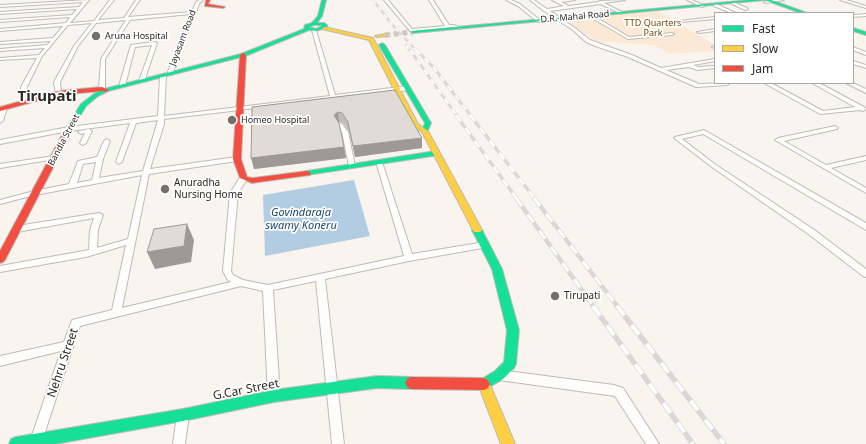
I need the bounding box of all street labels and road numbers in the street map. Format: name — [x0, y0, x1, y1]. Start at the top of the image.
street label: Jayasam Road — [167, 9, 199, 67]
street label: D.R. Mahal Road — [540, 9, 610, 25]
street label: Bandla Street — [46, 112, 82, 168]
street label: Nehru Street — [44, 326, 82, 400]
street label: G.Car Street — [212, 377, 280, 403]

